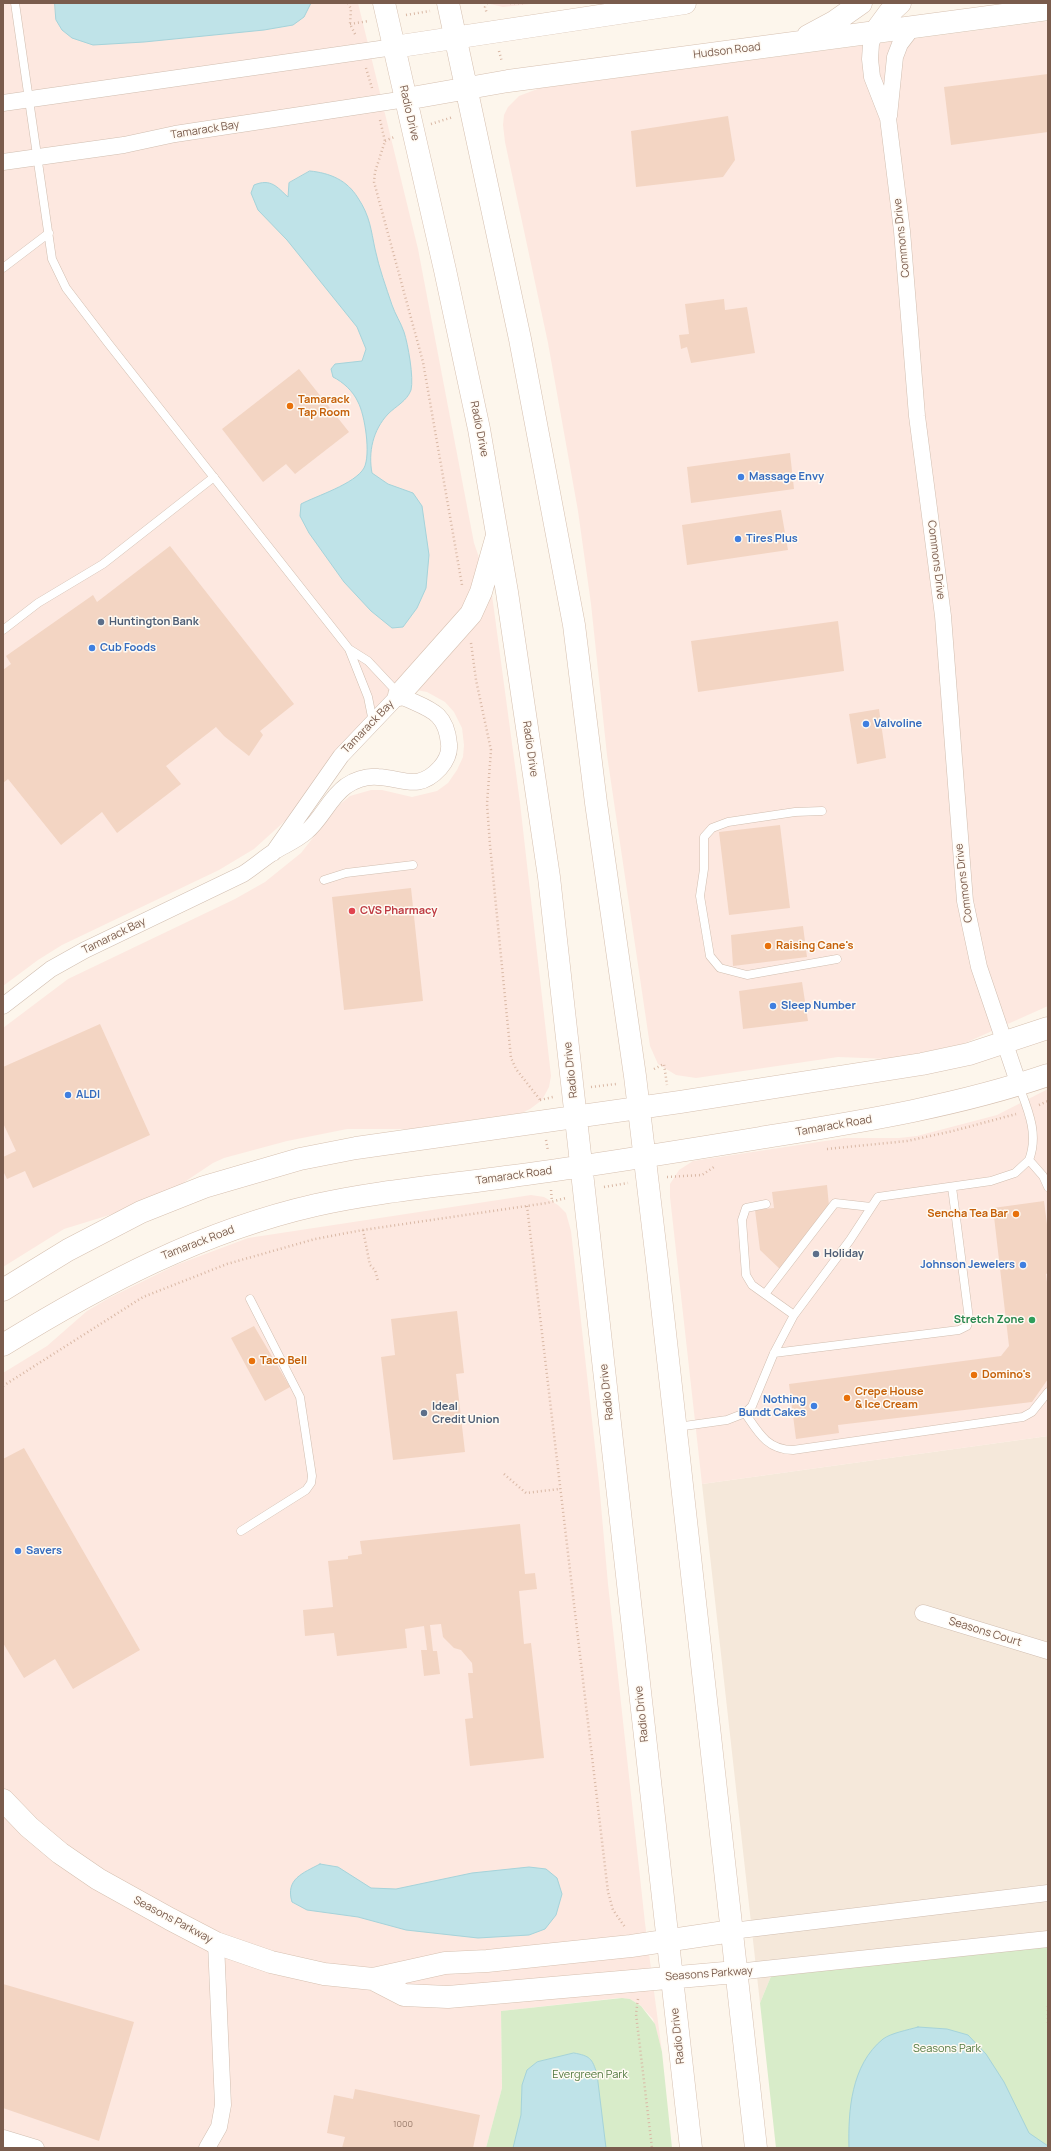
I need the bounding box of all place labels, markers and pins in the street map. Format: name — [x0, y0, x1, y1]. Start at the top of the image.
place label: Tamarack Tap Room — [298, 393, 350, 419]
marker: Tamarack Tap Room — [285, 401, 295, 411]
place label: Massage Envy — [749, 470, 824, 484]
marker: Massage Envy — [736, 472, 746, 482]
place label: Tires Plus — [746, 532, 798, 546]
marker: Tires Plus — [733, 534, 743, 544]
place label: Huntington Bank — [109, 615, 199, 629]
marker: Huntington Bank — [96, 617, 106, 627]
place label: Cub Foods — [100, 641, 156, 655]
marker: Cub Foods — [87, 643, 97, 653]
place label: Valvoline — [874, 717, 922, 731]
marker: Valvoline — [861, 719, 871, 729]
place label: CVS Pharmacy — [360, 904, 437, 918]
marker: CVS Pharmacy — [347, 906, 357, 916]
place label: Raising Cane's — [776, 939, 853, 953]
marker: Raising Cane's — [763, 941, 773, 951]
place label: Sleep Number — [781, 999, 856, 1013]
marker: Sleep Number — [768, 1001, 778, 1011]
place label: ALDI — [76, 1088, 100, 1102]
marker: ALDI — [63, 1090, 73, 1100]
place label: Sencha Tea Bar — [927, 1207, 1008, 1221]
marker: Sencha Tea Bar — [1011, 1209, 1021, 1219]
place label: Holiday — [824, 1247, 864, 1261]
marker: Holiday — [811, 1249, 821, 1259]
place label: Johnson Jewelers — [920, 1258, 1015, 1272]
marker: Johnson Jewelers — [1018, 1260, 1028, 1270]
place label: Stretch Zone — [954, 1313, 1024, 1327]
marker: Stretch Zone — [1027, 1315, 1037, 1325]
place label: Taco Bell — [260, 1354, 307, 1368]
marker: Taco Bell — [247, 1356, 257, 1366]
place label: Domino's — [982, 1368, 1031, 1382]
marker: Domino's — [969, 1370, 979, 1380]
place label: Crepe House & Ice Cream — [855, 1385, 924, 1411]
place label: Nothing Bundt Cakes — [739, 1393, 806, 1419]
marker: Crepe House & Ice Cream — [842, 1393, 852, 1403]
place label: Ideal Credit Union — [432, 1400, 499, 1426]
marker: Nothing Bundt Cakes — [809, 1401, 819, 1411]
marker: Ideal Credit Union — [419, 1408, 429, 1418]
place label: Savers — [26, 1544, 62, 1558]
marker: Savers — [13, 1546, 23, 1556]

